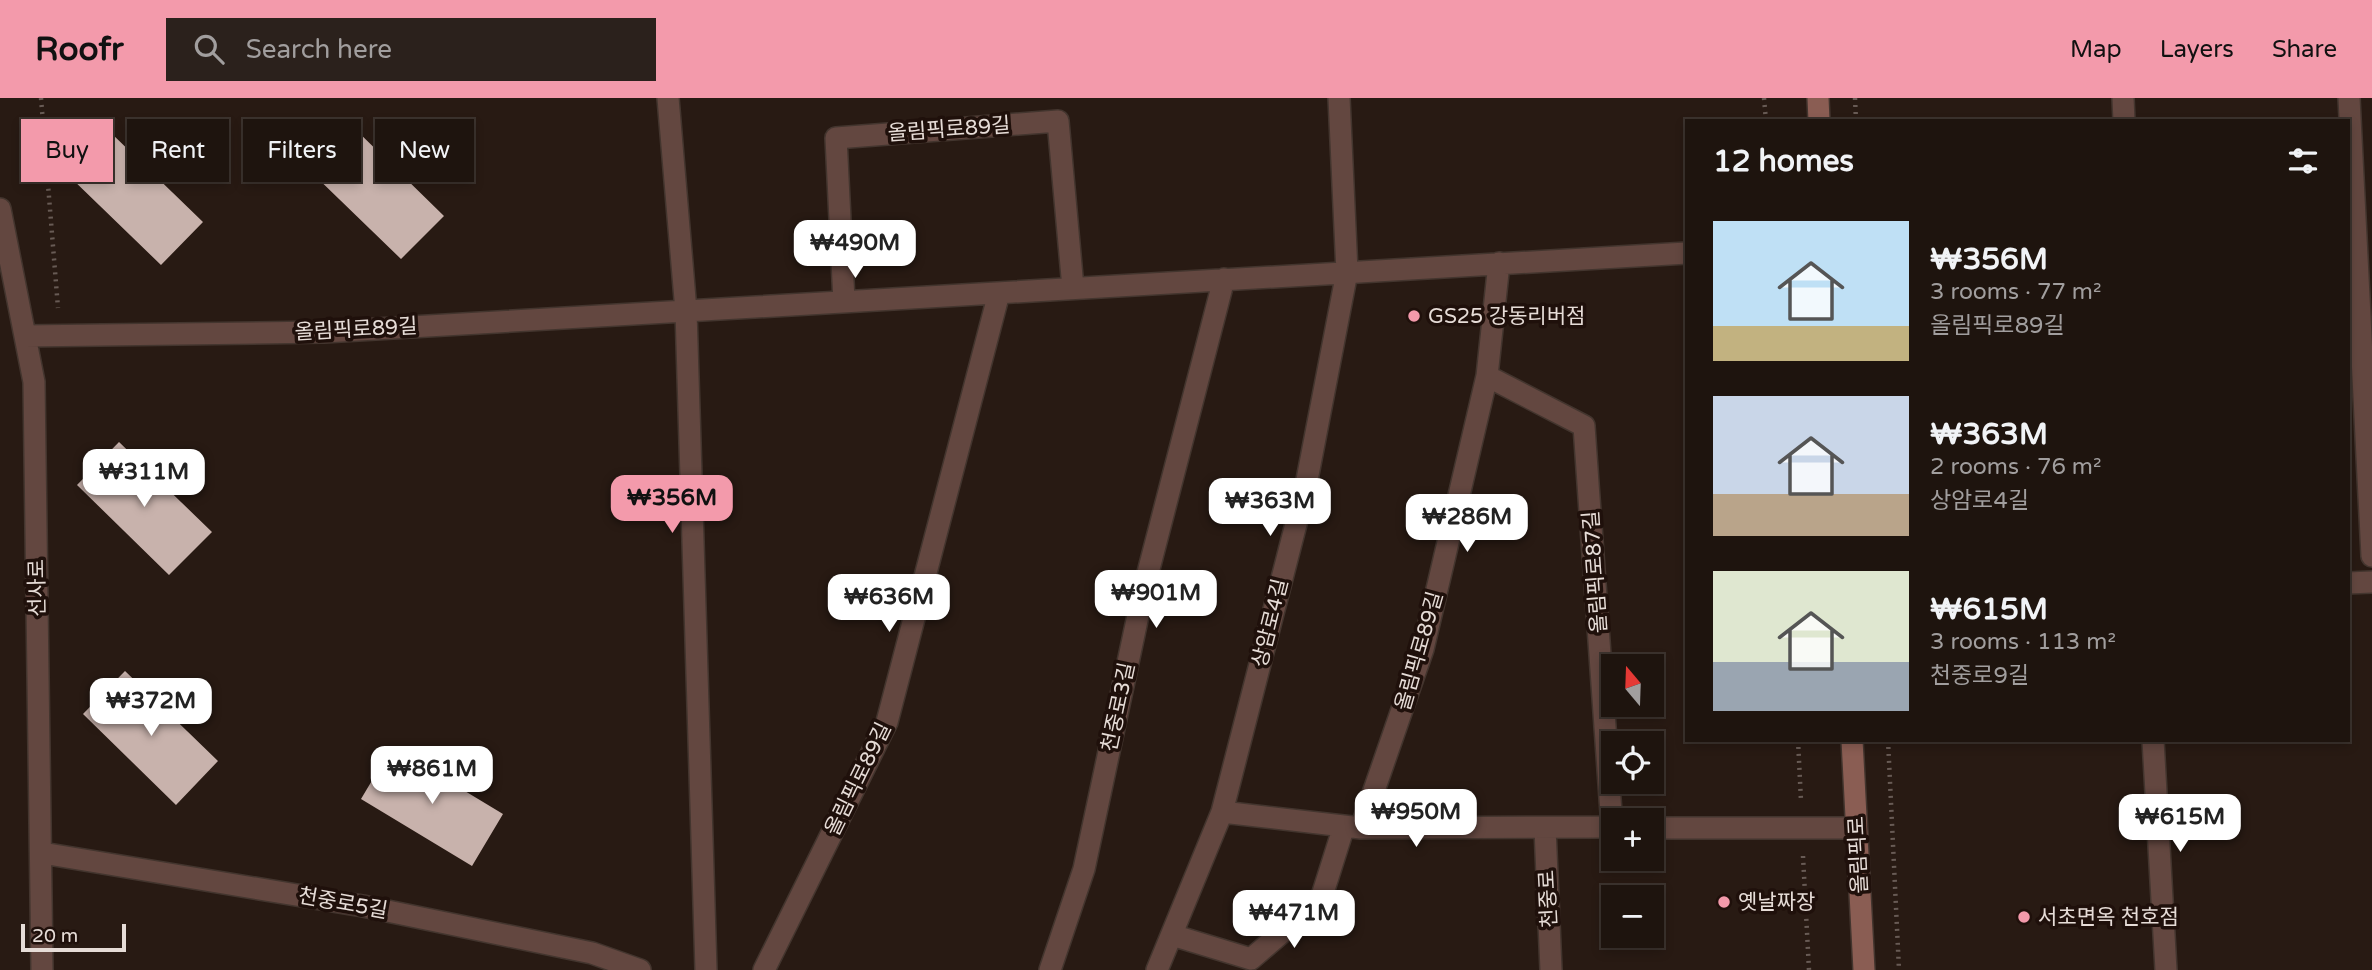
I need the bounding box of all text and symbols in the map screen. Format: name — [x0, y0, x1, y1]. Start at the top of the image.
search box — [166, 18, 656, 81]
text: Roofr — [35, 30, 124, 69]
icon: search — [190, 30, 228, 68]
text: Search here — [246, 34, 392, 65]
text: Map — [2070, 35, 2122, 64]
text: Layers — [2160, 35, 2234, 64]
text: Share — [2272, 35, 2337, 64]
street label: 올림픽로89길 — [887, 113, 1011, 146]
chip: Buy — [21, 119, 113, 182]
chip: Rent — [127, 119, 229, 182]
chip: Filters — [243, 119, 361, 182]
chip: New — [375, 119, 474, 182]
icon: filters — [2284, 142, 2322, 180]
text: 12 homes — [1713, 143, 1854, 180]
pin: ₩490M — [806, 220, 904, 280]
text: ₩490M — [810, 229, 900, 257]
text: ₩356M — [1930, 241, 2048, 278]
icon: home — [1769, 249, 1853, 333]
text: 3 rooms · 77 m² — [1930, 278, 2101, 306]
place label: GS25 강동리버점 — [1428, 304, 1585, 329]
marker: GS25 강동리버점 — [1406, 308, 1422, 324]
text: 올림픽로89길 — [1930, 312, 2065, 340]
street label: 올림픽로89길 — [294, 314, 418, 345]
text: ₩363M — [1930, 416, 2048, 453]
icon: home — [1769, 424, 1853, 508]
pin: ₩311M — [95, 450, 193, 509]
text: 2 rooms · 76 m² — [1930, 453, 2101, 481]
text: ₩311M — [99, 458, 189, 486]
pin: ₩356M — [623, 476, 721, 535]
pin: ₩363M — [1221, 478, 1319, 538]
text: ₩356M — [627, 484, 717, 512]
text: ₩363M — [1225, 487, 1315, 515]
text: 상암로4길 — [1930, 487, 2029, 515]
pin: ₩286M — [1418, 494, 1516, 554]
text: ₩286M — [1422, 503, 1512, 531]
street label: 올림픽로87길 — [1579, 510, 1612, 634]
street label: 선사로 — [24, 559, 51, 617]
pin: ₩901M — [1107, 570, 1205, 630]
pin: ₩636M — [840, 574, 938, 634]
street label: 상암로4길 — [1247, 576, 1294, 670]
text: ₩901M — [1111, 579, 1201, 607]
text: ₩636M — [844, 583, 934, 611]
street label: 올림픽로89길 — [1391, 589, 1448, 714]
text: ₩615M — [1930, 591, 2048, 628]
icon: home — [1769, 599, 1853, 683]
text: 3 rooms · 113 m² — [1930, 628, 2116, 656]
north arrow — [1601, 654, 1664, 718]
map controls — [1601, 654, 1664, 948]
street label: 천중로3길 — [1097, 660, 1140, 754]
text: 천중로9길 — [1930, 662, 2029, 690]
pin: ₩372M — [102, 678, 200, 738]
text: ₩372M — [106, 687, 196, 715]
street label: 올림픽로89길 — [820, 718, 897, 840]
button: locate — [1601, 731, 1664, 794]
pin: ₩861M — [383, 746, 481, 806]
text: ₩861M — [387, 755, 477, 783]
pin: ₩950M — [1367, 790, 1465, 849]
pin: ₩615M — [2131, 794, 2229, 854]
text: ₩950M — [1371, 798, 1461, 826]
text: ₩615M — [2135, 803, 2225, 831]
button: + — [1601, 808, 1664, 871]
street label: 올림픽로 — [1844, 816, 1873, 894]
street label: 천중로 — [1534, 869, 1562, 929]
street label: 천중로5길 — [296, 883, 390, 924]
button: − — [1601, 885, 1664, 948]
pin: ₩471M — [1245, 890, 1343, 950]
place label: 옛날짜장 — [1738, 890, 1815, 915]
marker: 옛날짜장 — [1716, 894, 1732, 910]
text: ₩471M — [1249, 899, 1339, 927]
place label: 서초면옥 천호점 — [2038, 905, 2179, 930]
marker: 서초면옥 천호점 — [2016, 909, 2032, 925]
scale bar — [21, 921, 126, 953]
text: 20 m — [32, 925, 78, 947]

